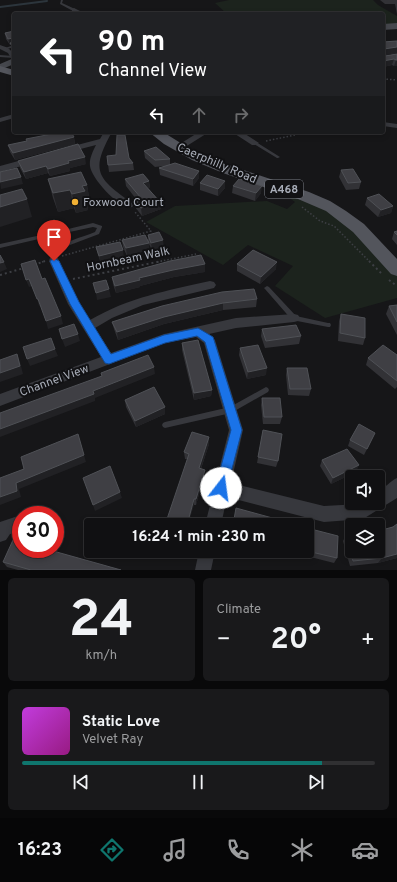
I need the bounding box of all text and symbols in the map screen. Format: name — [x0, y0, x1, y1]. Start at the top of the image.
text: 90 m — [98, 25, 165, 61]
icon: left — [32, 28, 84, 80]
text: Channel View — [98, 60, 207, 83]
icon: left — [146, 104, 168, 126]
icon: ahead — [188, 104, 210, 126]
icon: right — [230, 104, 252, 126]
street label: Caerphilly Road — [174, 140, 259, 188]
road number: A468 — [265, 180, 303, 198]
place label: Foxwood Court — [83, 195, 164, 211]
marker: Foxwood Court — [70, 197, 80, 207]
pin — [37, 220, 71, 261]
icon: arrive — [43, 226, 65, 248]
street label: Hornbeam Walk — [85, 243, 171, 277]
street label: Channel View — [17, 361, 92, 401]
position arrow — [200, 467, 242, 509]
map controls — [345, 470, 385, 558]
button: sound — [345, 470, 385, 510]
speed limit sign: 30 — [12, 506, 64, 558]
button: layers — [345, 518, 385, 558]
text: 16:24 · 1 min · 230 m — [132, 528, 266, 547]
text: 24 — [69, 589, 134, 655]
text: Climate — [217, 602, 261, 618]
text: 20° — [270, 622, 321, 659]
text: − — [217, 627, 231, 654]
text: + — [361, 627, 375, 654]
text: km/h — [85, 648, 117, 664]
text: Static Love — [82, 713, 160, 732]
text: Velvet Ray — [82, 732, 143, 748]
icon: previous — [70, 771, 92, 793]
icon: pause — [187, 771, 209, 793]
icon: next — [305, 771, 327, 793]
icon: directions — [98, 836, 126, 864]
icon: music — [161, 836, 189, 864]
icon: phone — [224, 836, 252, 864]
icon: climate — [288, 836, 316, 864]
icon: car — [351, 836, 379, 864]
text: 16:23 — [18, 839, 62, 862]

